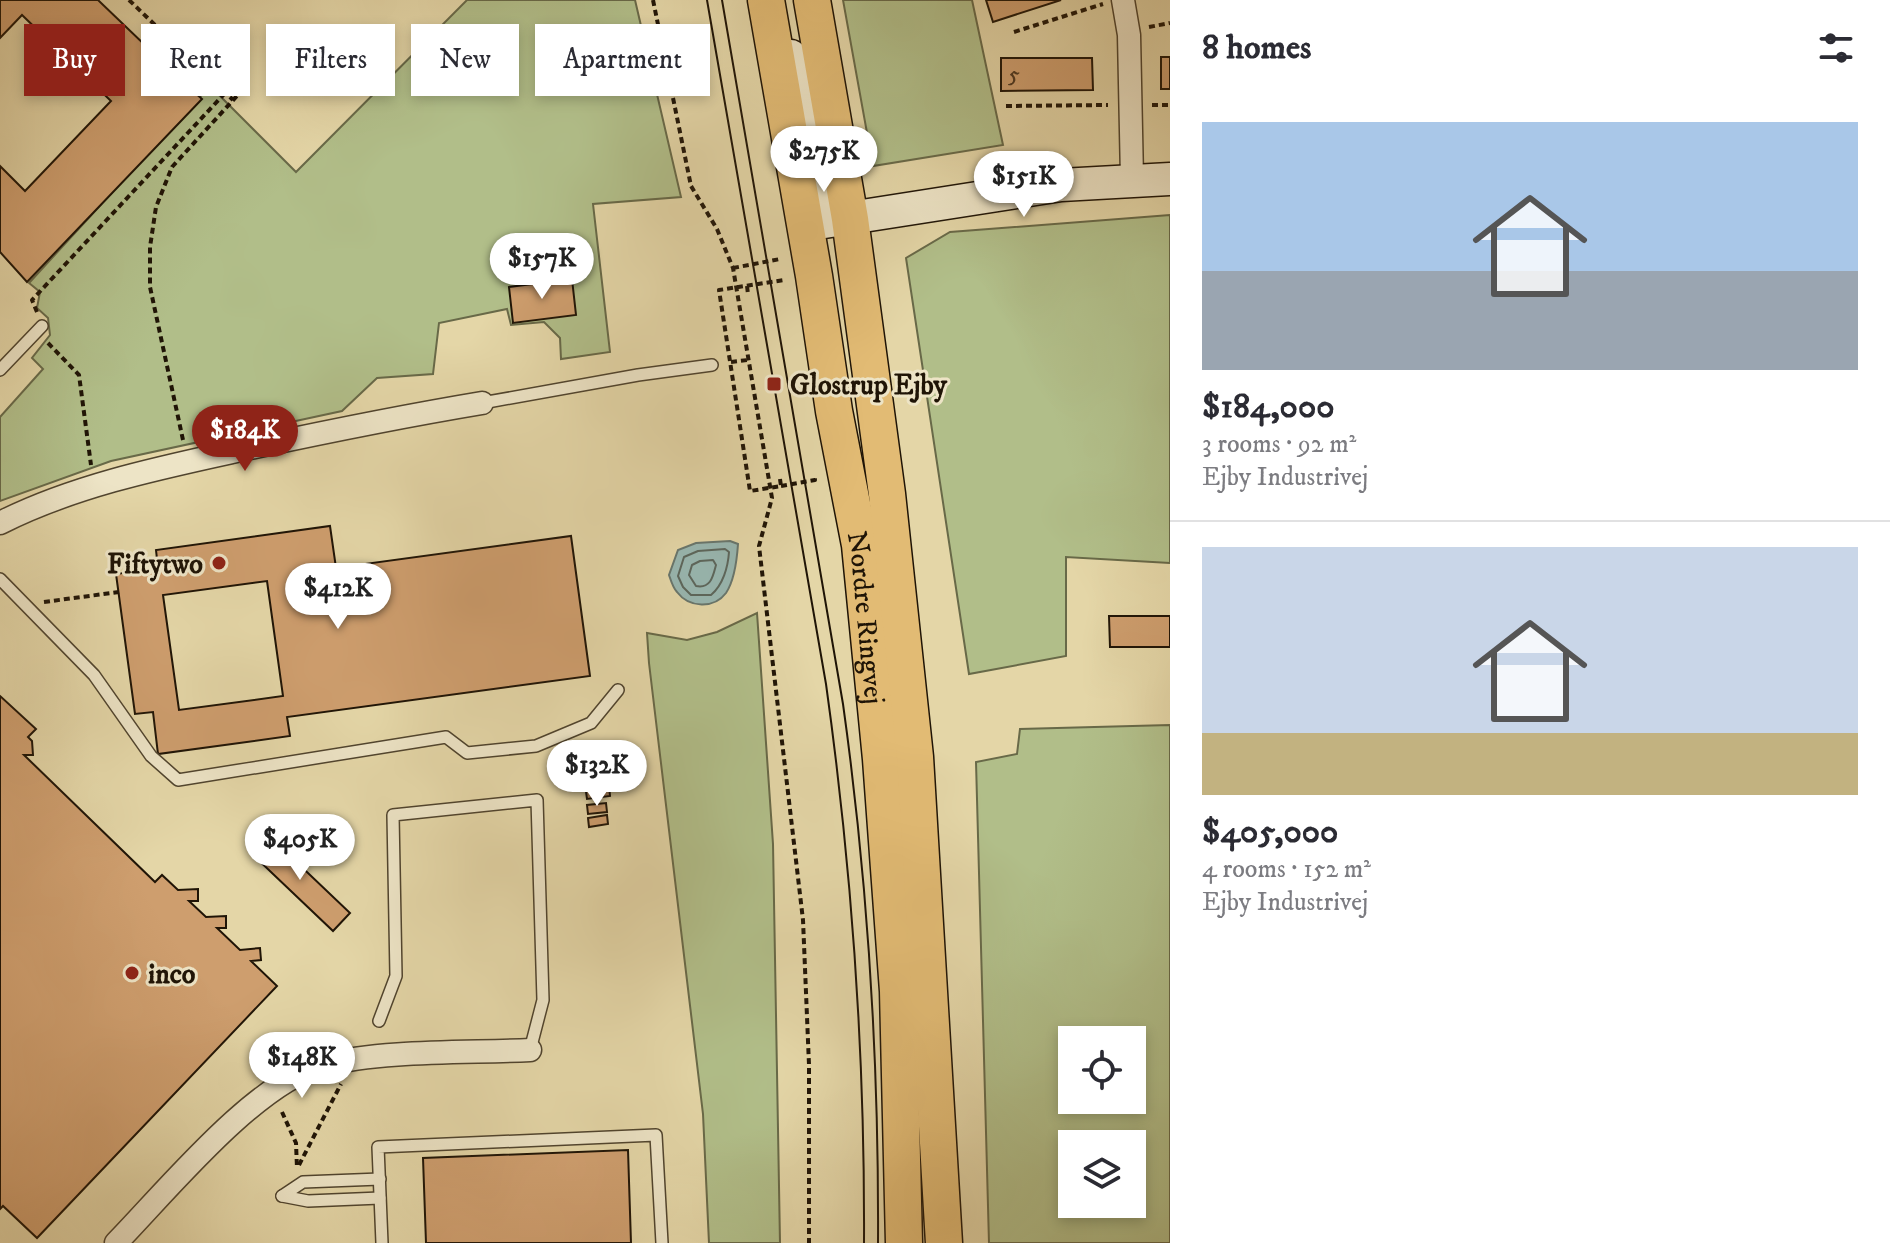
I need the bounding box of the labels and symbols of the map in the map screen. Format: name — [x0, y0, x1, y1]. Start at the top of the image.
house number: 5 — [1008, 60, 1020, 90]
pin: $275K — [768, 126, 880, 194]
pin: $151K — [968, 151, 1080, 219]
pin: $157K — [486, 233, 598, 301]
place label: Glostrup Ejby — [790, 368, 948, 403]
marker: Glostrup Ejby — [765, 375, 783, 393]
pin: $184K — [189, 405, 301, 473]
street label: Nordre Ringvej — [839, 528, 892, 706]
place label: Fiftytwo — [107, 547, 203, 582]
marker: Fiftytwo — [210, 554, 228, 572]
pin: $412K — [282, 563, 394, 631]
pin: $132K — [541, 740, 653, 808]
pin: $405K — [244, 814, 356, 882]
place label: inco — [148, 957, 196, 992]
marker: inco — [123, 964, 141, 982]
pin: $148K — [246, 1032, 358, 1100]

